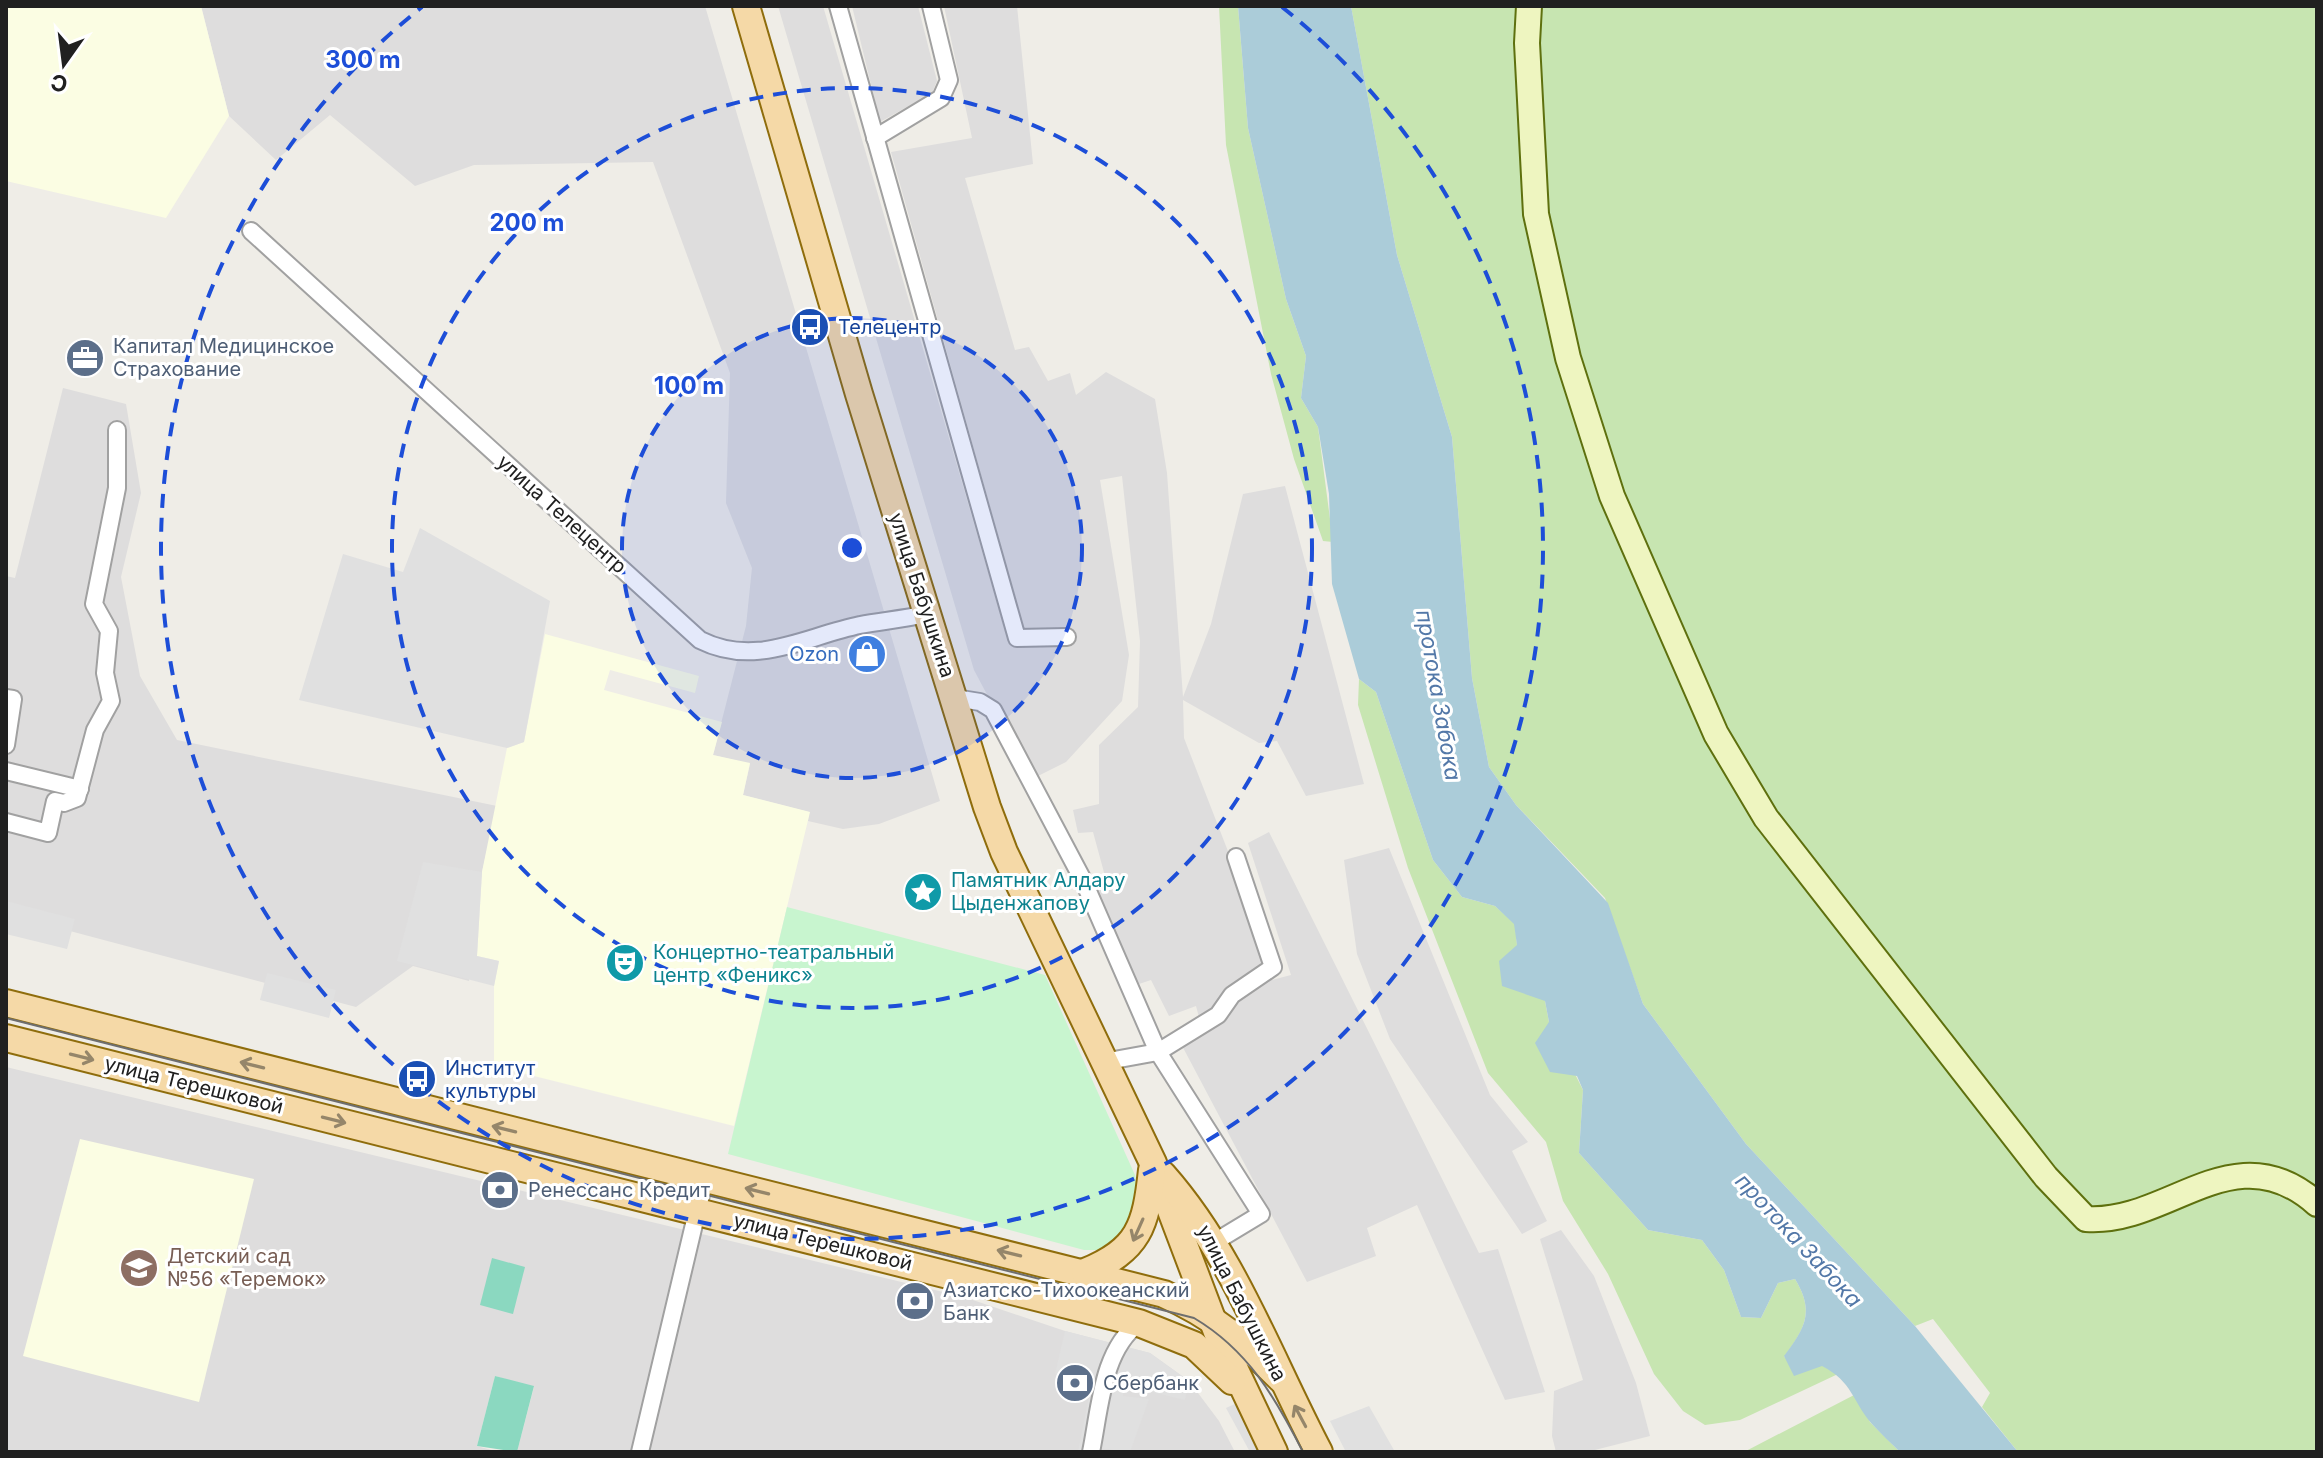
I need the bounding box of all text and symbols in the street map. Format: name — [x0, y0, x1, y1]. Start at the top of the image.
north arrow — [24, 24, 104, 104]
text: 300 m — [325, 45, 401, 74]
text: С — [48, 69, 70, 98]
text: 200 m — [489, 208, 565, 237]
bus stop icon: Телецентр — [789, 306, 831, 348]
place label: Телецентр — [838, 315, 941, 339]
place label: Капитал Медицинское Страхование — [113, 334, 334, 381]
office icon: Капитал Медицинское Страхование — [64, 337, 106, 379]
text: 100 m — [654, 371, 724, 400]
street label: улица Телецентр — [492, 450, 632, 578]
street label: улица Бабушкина — [884, 510, 960, 680]
centre of rings — [838, 534, 866, 562]
water label: протока Забока — [1411, 607, 1467, 783]
shop icon: Ozon — [846, 633, 888, 675]
place label: Ozon — [789, 642, 839, 666]
place label: Памятник Алдару Цыденжапову — [951, 868, 1126, 915]
place icon: Памятник Алдару Цыденжапову — [902, 871, 944, 913]
place label: Концертно-театральный центр «Феникс» — [653, 940, 894, 987]
theatre icon: Концертно-театральный центр «Феникс» — [604, 942, 646, 984]
one-way arrow — [68, 1050, 94, 1065]
street label: улица Терешковой — [102, 1051, 286, 1119]
one-way arrow — [240, 1056, 266, 1071]
place label: Институт культуры — [445, 1056, 536, 1103]
bus stop icon: Институт культуры — [396, 1058, 438, 1100]
one-way arrow — [321, 1113, 346, 1128]
one-way arrow — [492, 1121, 518, 1136]
water label: протока Забока — [1730, 1168, 1868, 1312]
bank icon: Ренессанс Кредит — [479, 1169, 521, 1211]
place label: Ренессанс Кредит — [528, 1178, 711, 1202]
one-way arrow — [745, 1182, 770, 1197]
street label: улица Терешковой — [731, 1208, 915, 1276]
one-way arrow — [1129, 1218, 1144, 1242]
street label: улица Бабушкина — [1192, 1221, 1292, 1385]
place label: Детский сад №56 «Теремок» — [167, 1244, 326, 1291]
one-way arrow — [997, 1245, 1023, 1260]
school or university icon: Детский сад №56 «Теремок» — [118, 1247, 160, 1289]
place label: Азиатско-Тихоокеанский Банк — [943, 1278, 1190, 1325]
bank icon: Азиатско-Тихоокеанский Банк — [894, 1280, 936, 1322]
bank icon: Сбербанк — [1054, 1362, 1096, 1404]
place label: Сбербанк — [1103, 1371, 1199, 1395]
one-way arrow — [1292, 1404, 1307, 1428]

